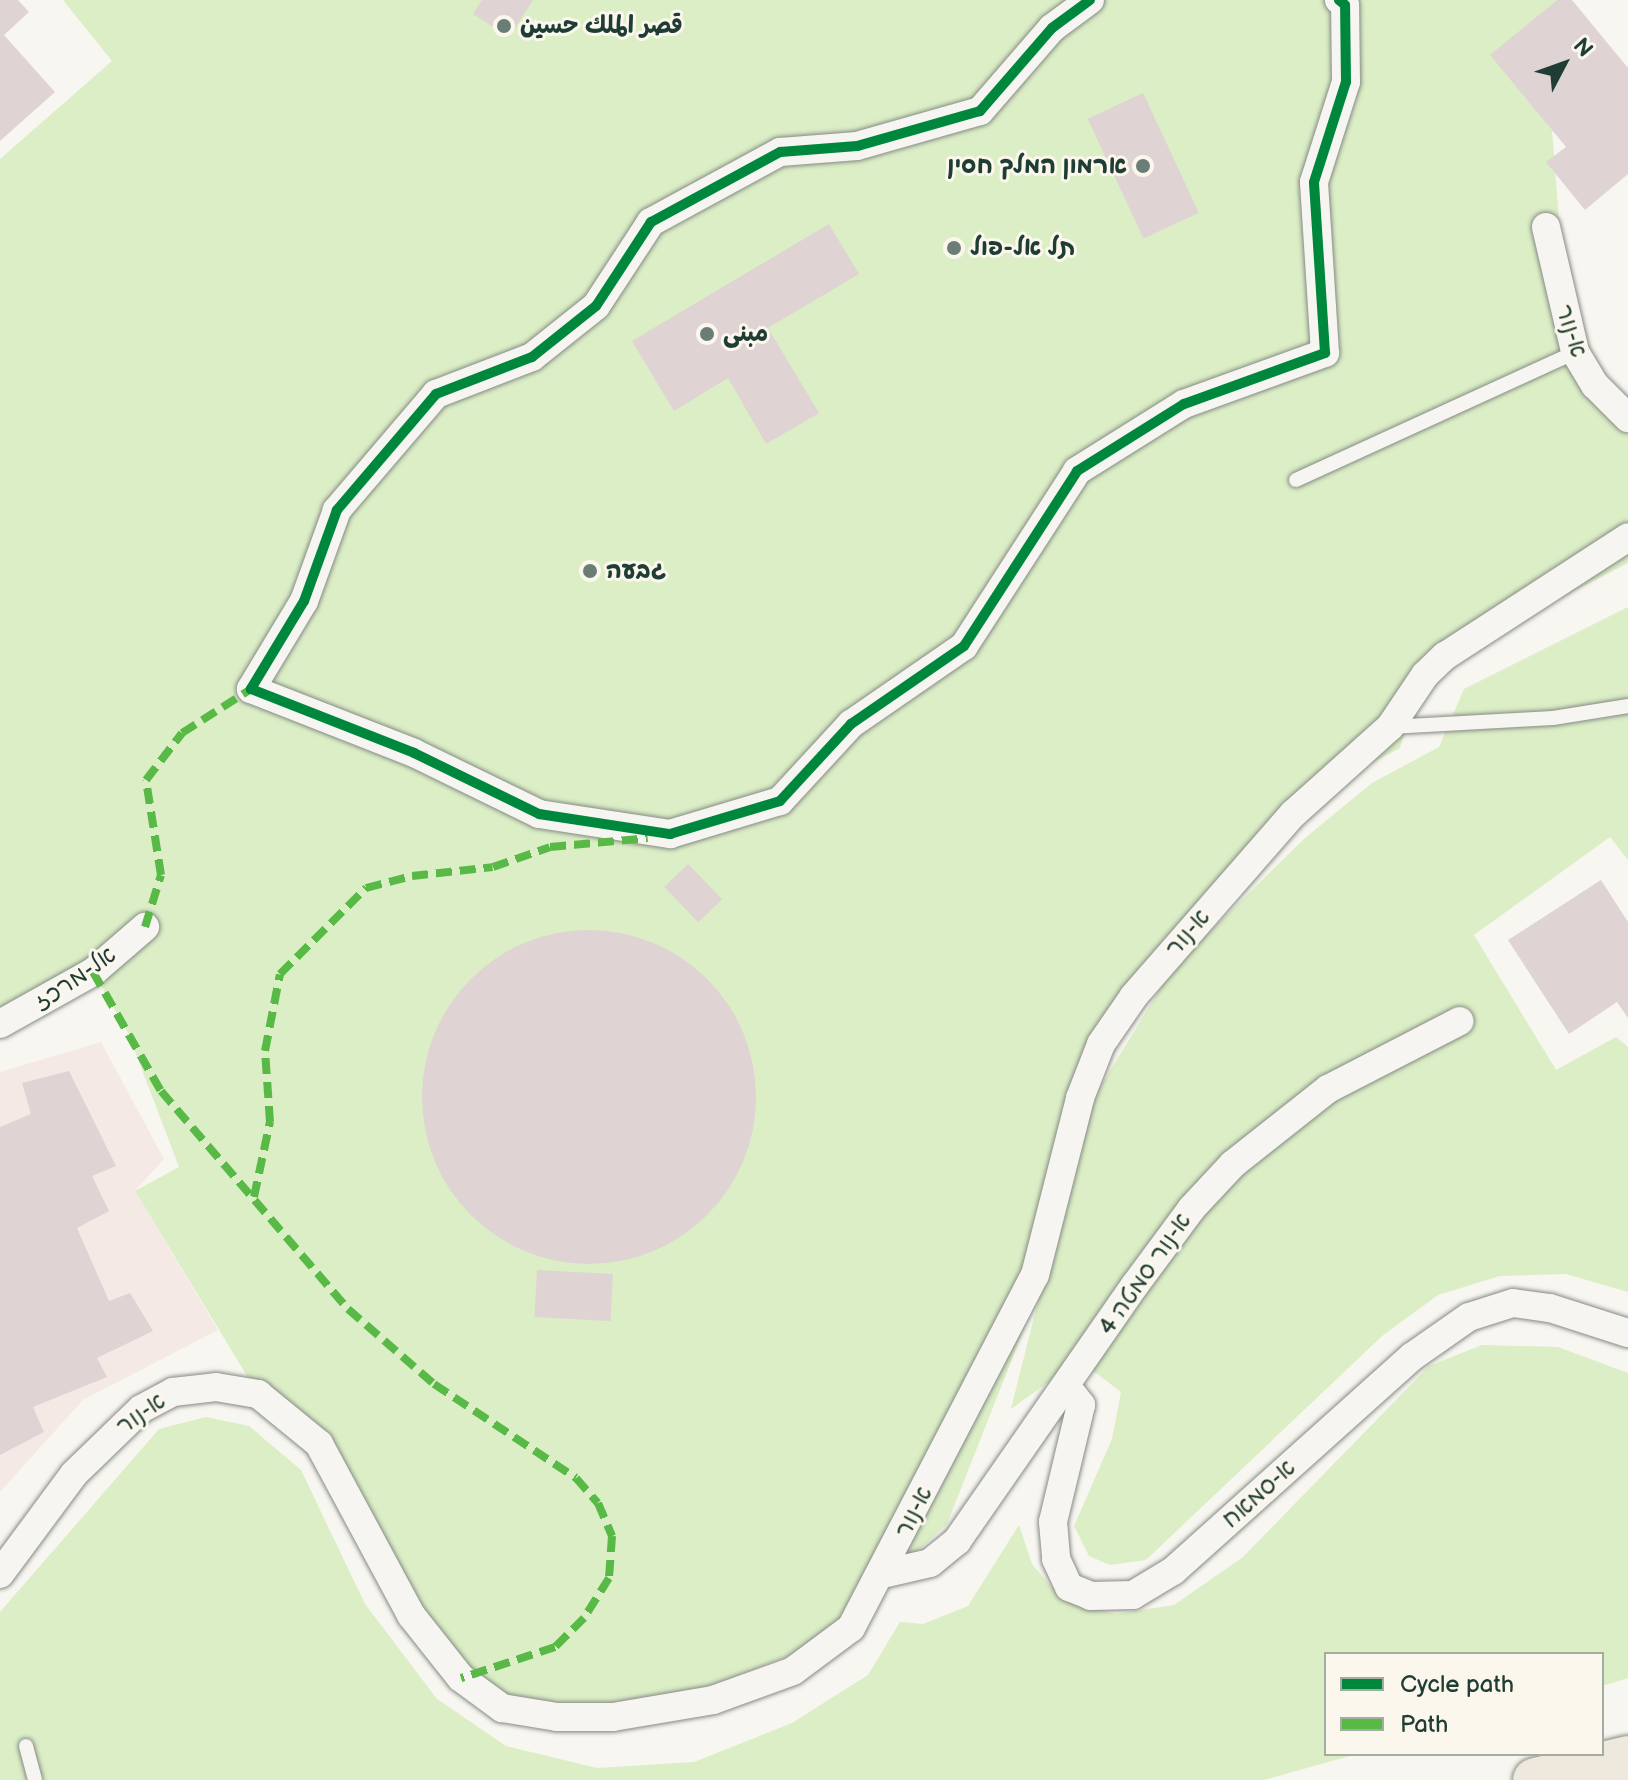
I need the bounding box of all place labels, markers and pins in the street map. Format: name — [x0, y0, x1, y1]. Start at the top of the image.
place label: قصر الملك حسين — [520, 12, 683, 40]
marker: قصر الملك حسين — [495, 17, 513, 35]
place label: ארמון המלך חסין — [947, 152, 1127, 180]
marker: ארמון המלך חסין — [1134, 157, 1152, 175]
place label: תל אל-פול — [970, 234, 1075, 262]
marker: תל אל-פול — [945, 239, 963, 257]
place label: مبنى — [723, 320, 768, 348]
marker: مبنى — [698, 325, 716, 343]
place label: גבעה — [606, 557, 666, 585]
marker: גבעה — [581, 562, 599, 580]

